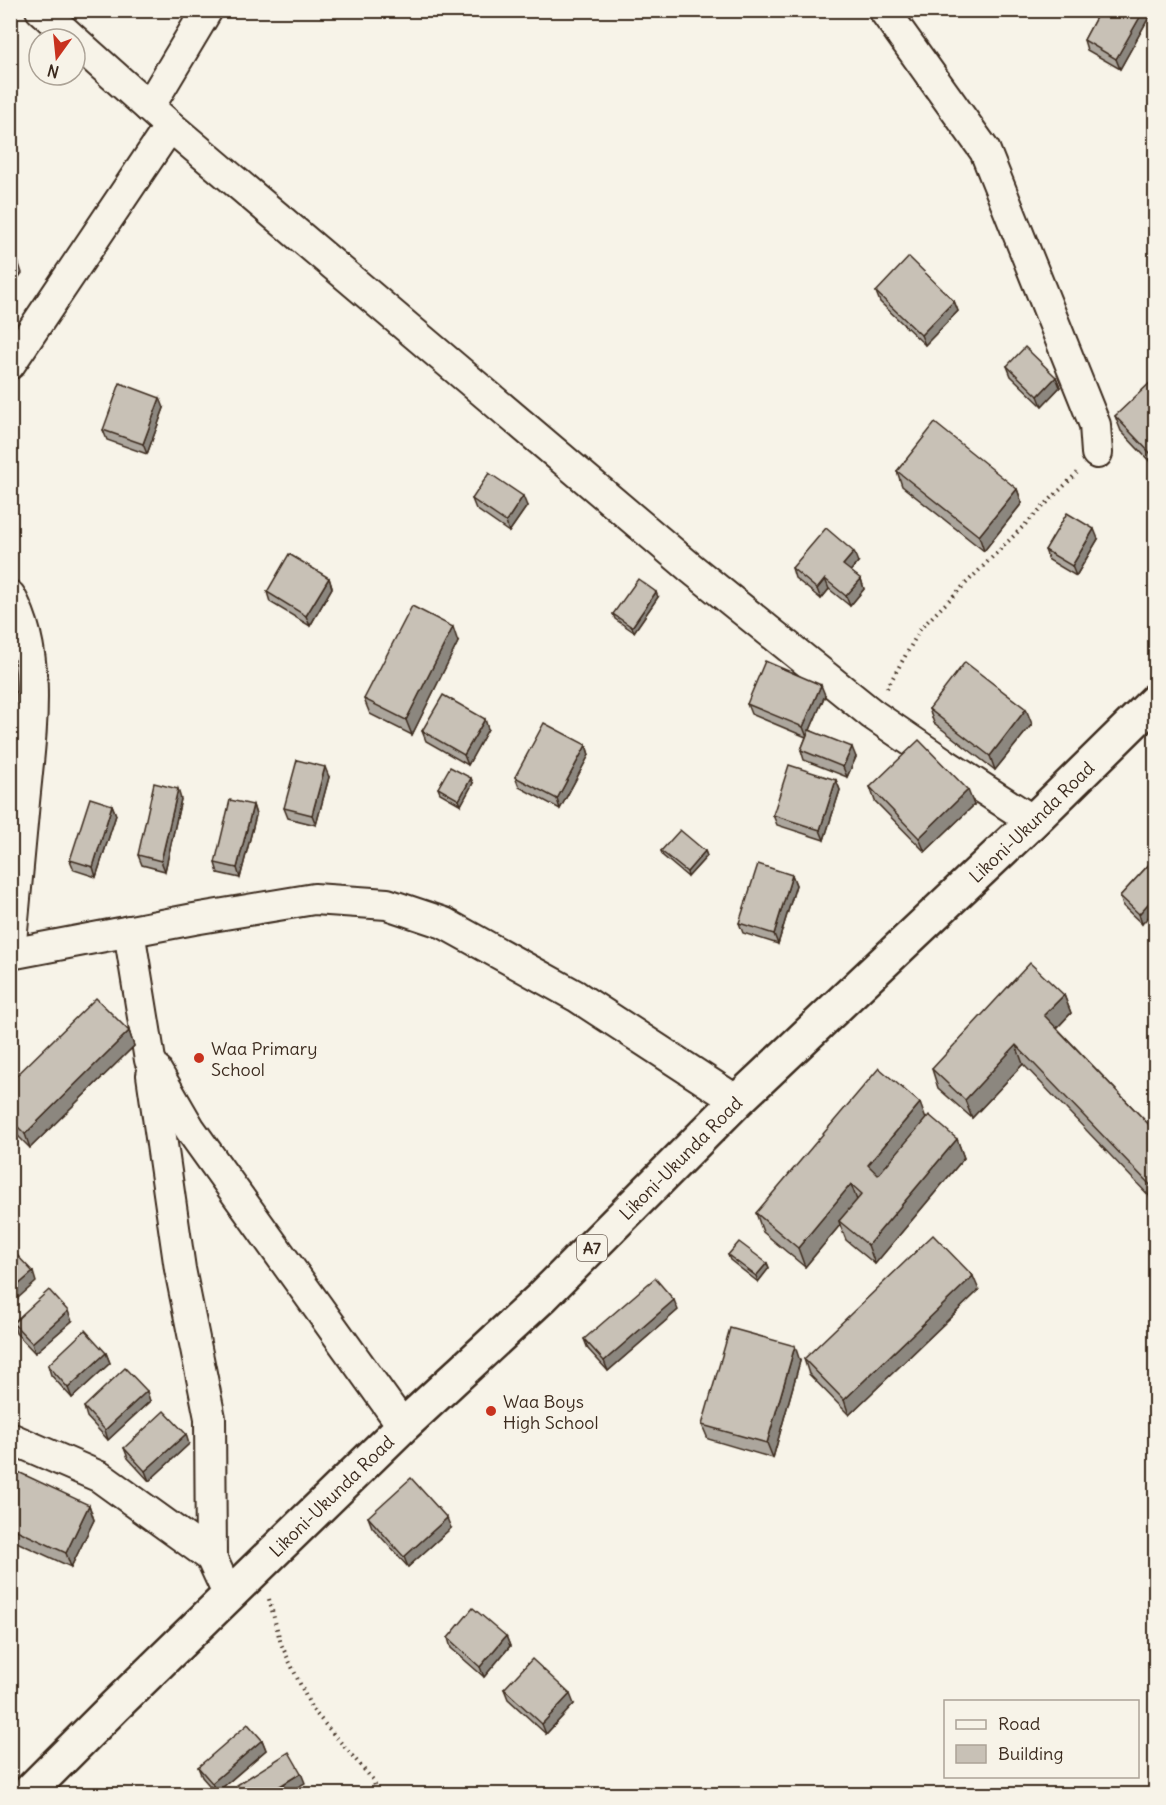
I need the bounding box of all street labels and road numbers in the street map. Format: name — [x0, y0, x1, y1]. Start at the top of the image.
street label: Likoni-Ukunda Road — [964, 756, 1099, 887]
street label: Likoni-Ukunda Road — [614, 1091, 747, 1224]
road number: A7 — [577, 1235, 607, 1261]
street label: Likoni-Ukunda Road — [264, 1430, 399, 1562]

